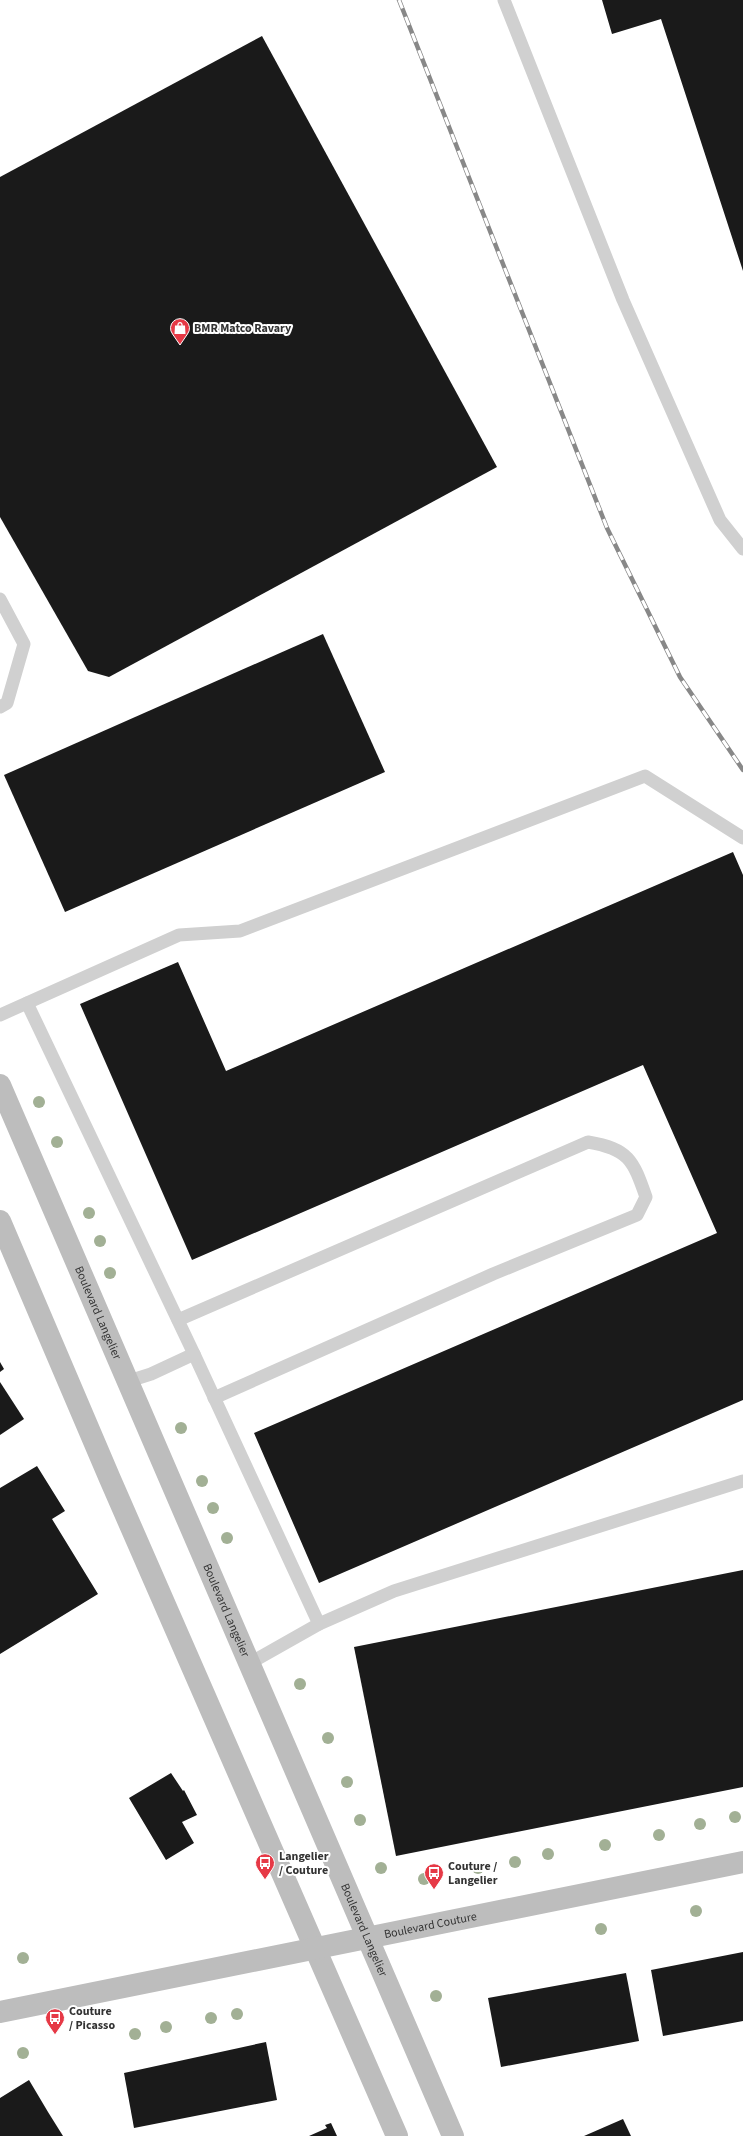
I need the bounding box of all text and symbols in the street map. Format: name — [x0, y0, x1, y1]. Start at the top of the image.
shop icon: BMR Matco Ravary — [169, 317, 191, 345]
place label: BMR Matco Ravary — [194, 320, 292, 337]
street label: Boulevard Langelier — [70, 1264, 126, 1363]
street label: Boulevard Langelier — [198, 1561, 254, 1661]
place label: Langelier / Couture — [279, 1848, 329, 1879]
bus stop icon: Langelier / Couture — [254, 1852, 276, 1880]
place label: Couture / Langelier — [448, 1858, 498, 1889]
bus stop icon: Couture / Langelier — [423, 1862, 445, 1890]
street label: Boulevard Langelier — [336, 1881, 392, 1980]
street label: Boulevard Couture — [383, 1908, 478, 1943]
place label: Couture / Picasso — [69, 2003, 115, 2034]
bus stop icon: Couture / Picasso — [44, 2007, 66, 2035]

